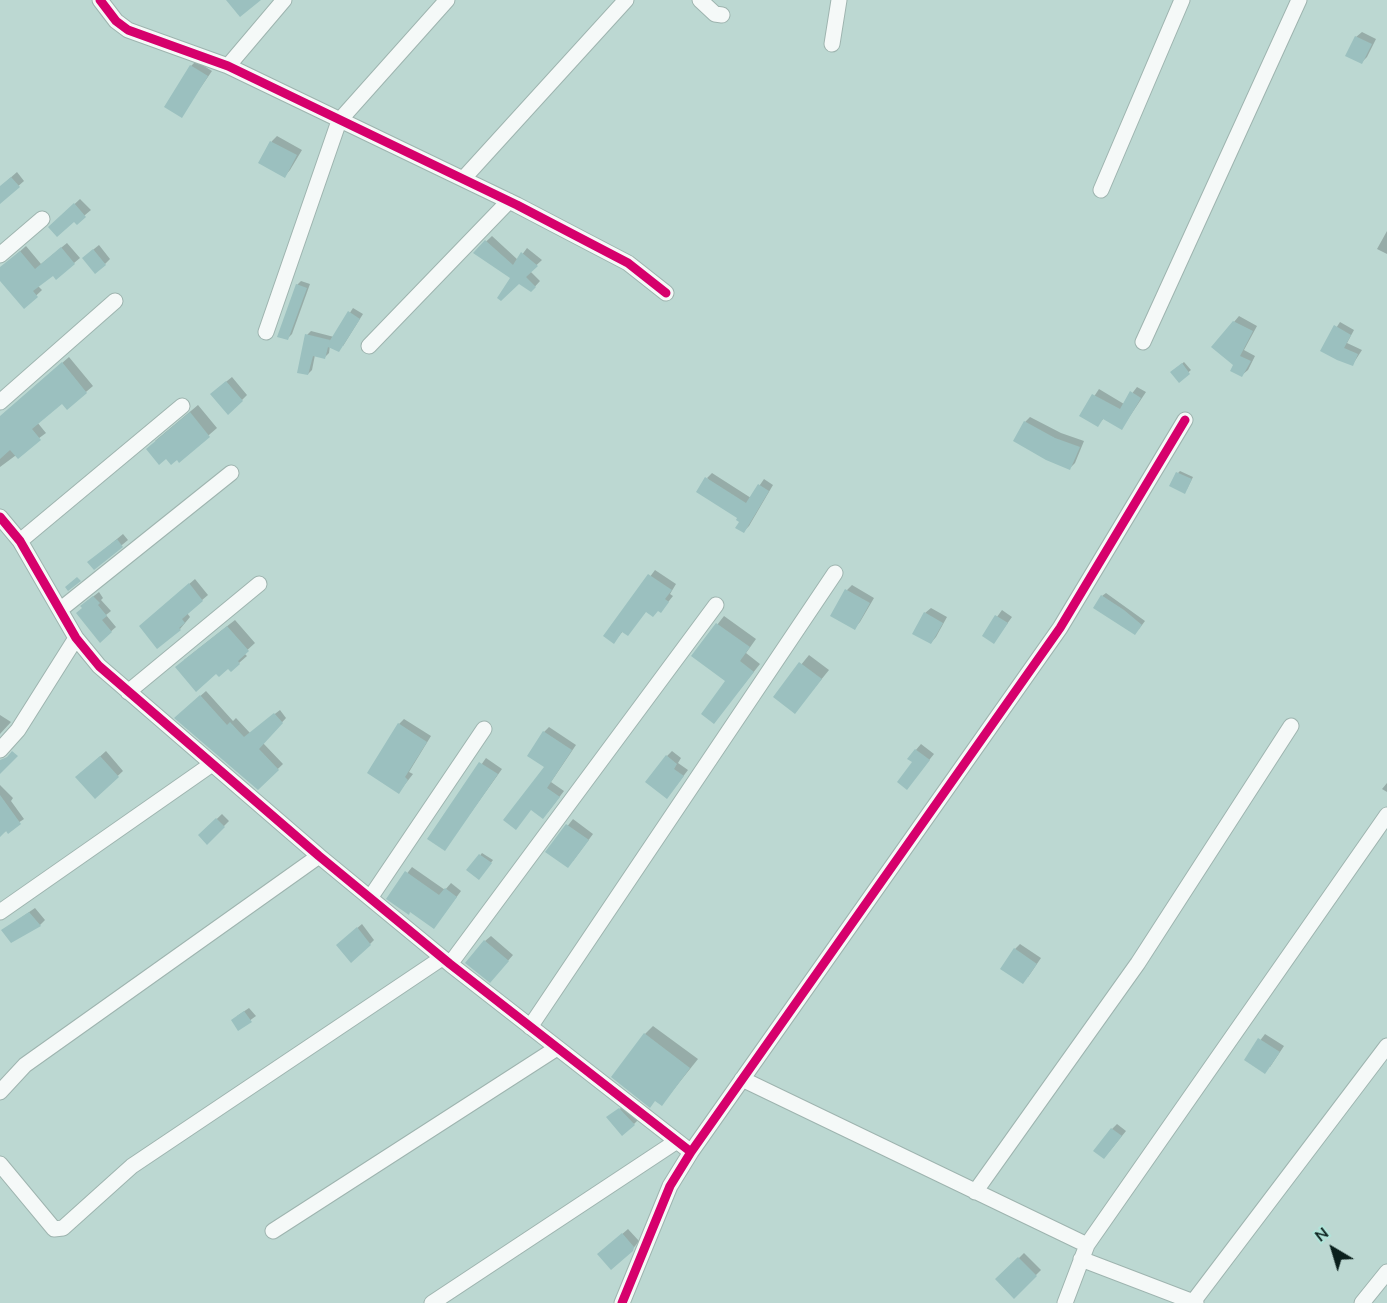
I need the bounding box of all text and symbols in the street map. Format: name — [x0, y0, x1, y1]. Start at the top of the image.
north arrow — [1303, 1219, 1363, 1279]
text: N — [1310, 1222, 1333, 1247]

